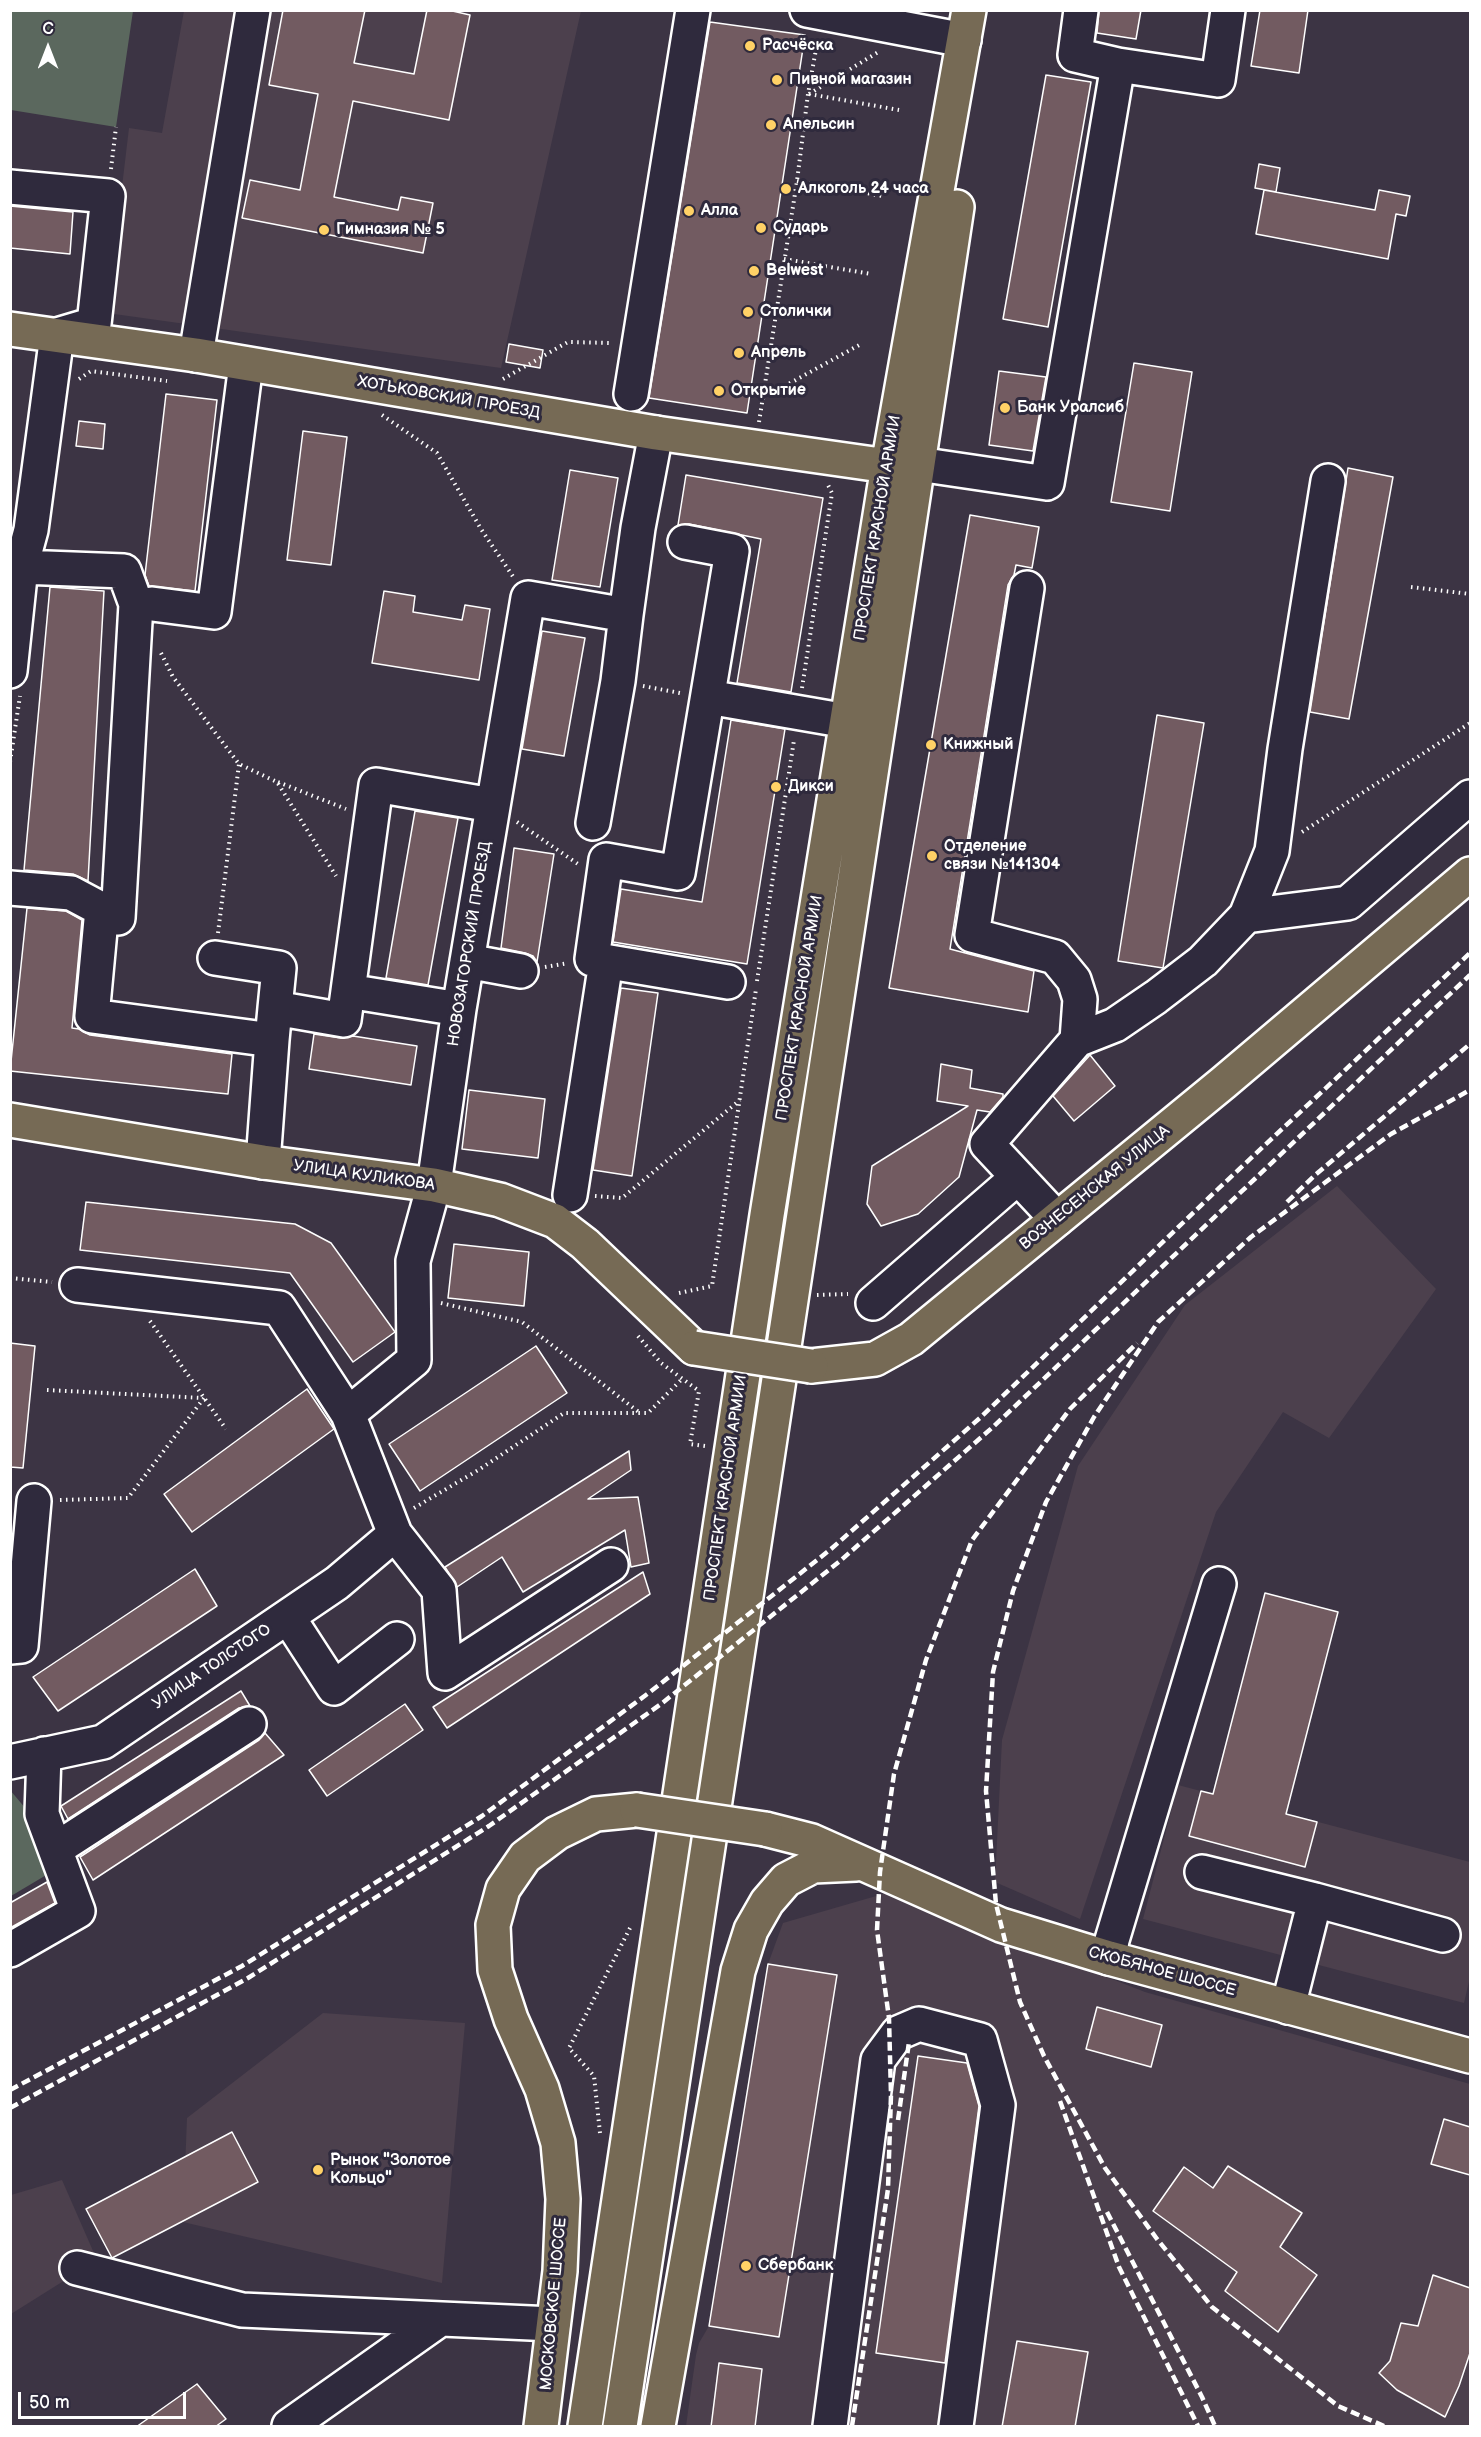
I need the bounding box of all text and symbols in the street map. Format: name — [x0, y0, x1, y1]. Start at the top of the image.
north arrow — [18, 18, 78, 78]
text: С — [42, 20, 54, 39]
place label: Расчёска — [762, 36, 833, 56]
marker: Расчёска — [743, 39, 757, 53]
place label: Пивной магазин — [789, 70, 912, 90]
marker: Пивной магазин — [770, 73, 784, 87]
place label: Апельсин — [783, 115, 855, 135]
marker: Апельсин — [764, 118, 778, 132]
place label: Алкоголь 24 часа — [798, 179, 929, 199]
marker: Алкоголь 24 часа — [779, 182, 793, 196]
place label: Алла — [701, 201, 738, 221]
marker: Алла — [682, 204, 696, 218]
place label: Сударь — [773, 218, 828, 238]
place label: Гимназия № 5 — [336, 220, 445, 240]
marker: Сударь — [754, 221, 768, 235]
marker: Гимназия № 5 — [317, 223, 331, 237]
place label: Belwest — [766, 261, 823, 281]
marker: Belwest — [747, 264, 761, 278]
place label: Столички — [760, 302, 832, 322]
marker: Столички — [741, 305, 755, 319]
place label: Апрель — [751, 343, 806, 363]
marker: Апрель — [732, 346, 746, 360]
street label: ХОТЬКОВСКИЙ ПРОЕЗД — [356, 372, 542, 424]
place label: Открытие — [731, 381, 806, 401]
marker: Открытие — [712, 384, 726, 398]
place label: Банк Уралсиб — [1017, 398, 1124, 418]
marker: Банк Уралсиб — [998, 401, 1012, 415]
street label: ПРОСПЕКТ КРАСНОЙ АРМИИ — [851, 414, 905, 642]
place label: Книжный — [943, 735, 1013, 755]
marker: Книжный — [924, 738, 938, 752]
place label: Дикси — [788, 777, 834, 797]
marker: Дикси — [769, 780, 783, 794]
place label: Отделение связи №141304 — [944, 837, 1060, 875]
street label: НОВОЗАГОРСКИЙ ПРОЕЗД — [444, 840, 496, 1048]
marker: Отделение связи №141304 — [925, 849, 939, 863]
street label: ПРОСПЕКТ КРАСНОЙ АРМИИ — [773, 894, 827, 1122]
street label: ВОЗНЕСЕНСКАЯ УЛИЦА — [1016, 1122, 1174, 1254]
street label: УЛИЦА КУЛИКОВА — [292, 1157, 436, 1195]
street label: ПРОСПЕКТ КРАСНОЙ АРМИИ — [701, 1374, 751, 1602]
street label: УЛИЦА ТОЛСТОГО — [149, 1620, 275, 1714]
street label: СКОБЯНОЕ ШОССЕ — [1086, 1943, 1238, 2001]
place label: Рынок "Золотое Кольцо" — [330, 2151, 451, 2189]
marker: Рынок "Золотое Кольцо" — [311, 2163, 325, 2177]
street label: МОСКОВСКОЕ ШОССЕ — [537, 2217, 571, 2391]
place label: Сбербанк — [758, 2256, 833, 2276]
marker: Сбербанк — [739, 2259, 753, 2273]
scale bar — [21, 2380, 189, 2418]
text: 50 m — [29, 2392, 70, 2413]

